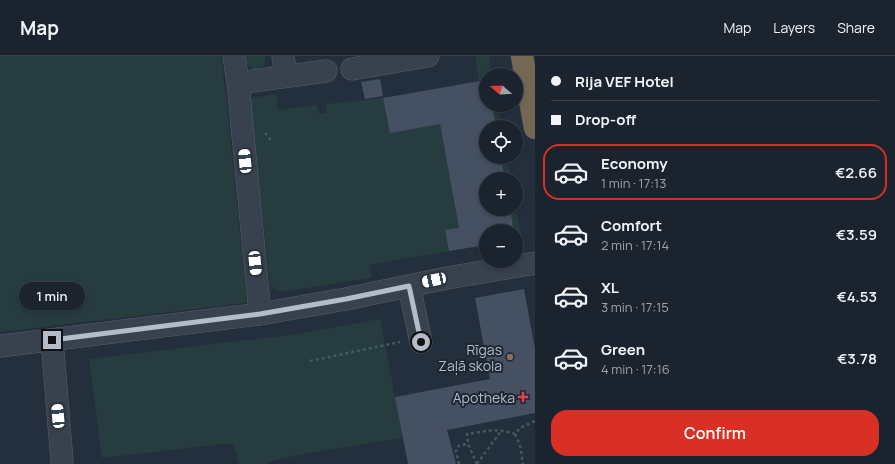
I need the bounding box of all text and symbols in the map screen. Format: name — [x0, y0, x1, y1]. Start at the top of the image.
text: Map — [20, 15, 59, 41]
text: Map — [723, 18, 751, 37]
text: Layers — [773, 18, 815, 37]
text: Share — [837, 18, 875, 37]
north arrow — [479, 68, 523, 112]
map controls — [479, 68, 523, 268]
text: Rija VEF Hotel — [575, 71, 674, 92]
text: Drop-off — [575, 109, 636, 130]
button: locate — [479, 120, 523, 164]
car — [238, 149, 252, 173]
text: Economy — [601, 153, 668, 174]
icon: car — [553, 154, 589, 190]
text: €2.66 — [835, 162, 877, 183]
button: + — [479, 172, 523, 216]
text: 1 min · 17:13 — [601, 174, 666, 192]
text: Comfort — [601, 215, 662, 236]
icon: car — [553, 216, 589, 252]
button: − — [479, 224, 523, 268]
text: €3.59 — [836, 224, 877, 245]
text: 2 min · 17:14 — [601, 236, 669, 254]
car — [248, 251, 262, 275]
car — [421, 272, 447, 288]
text: XL — [601, 277, 619, 298]
icon: car — [553, 278, 589, 314]
callout: 1 min — [19, 282, 85, 310]
text: €4.53 — [837, 286, 877, 307]
text: 1 min — [37, 287, 68, 305]
text: 3 min · 17:15 — [601, 298, 669, 316]
route end — [43, 331, 61, 349]
route start — [412, 333, 430, 351]
text: Green — [601, 339, 645, 360]
place label: Rīgas Zaļā skola — [438, 340, 502, 376]
icon: car — [553, 340, 589, 376]
text: €3.78 — [837, 348, 877, 369]
marker: Rīgas Zaļā skola — [505, 352, 515, 362]
text: 4 min · 17:16 — [601, 360, 670, 378]
place label: Apotheka — [453, 388, 515, 407]
marker: Apotheka — [518, 392, 528, 402]
car — [51, 404, 65, 428]
button: Confirm — [551, 410, 879, 456]

